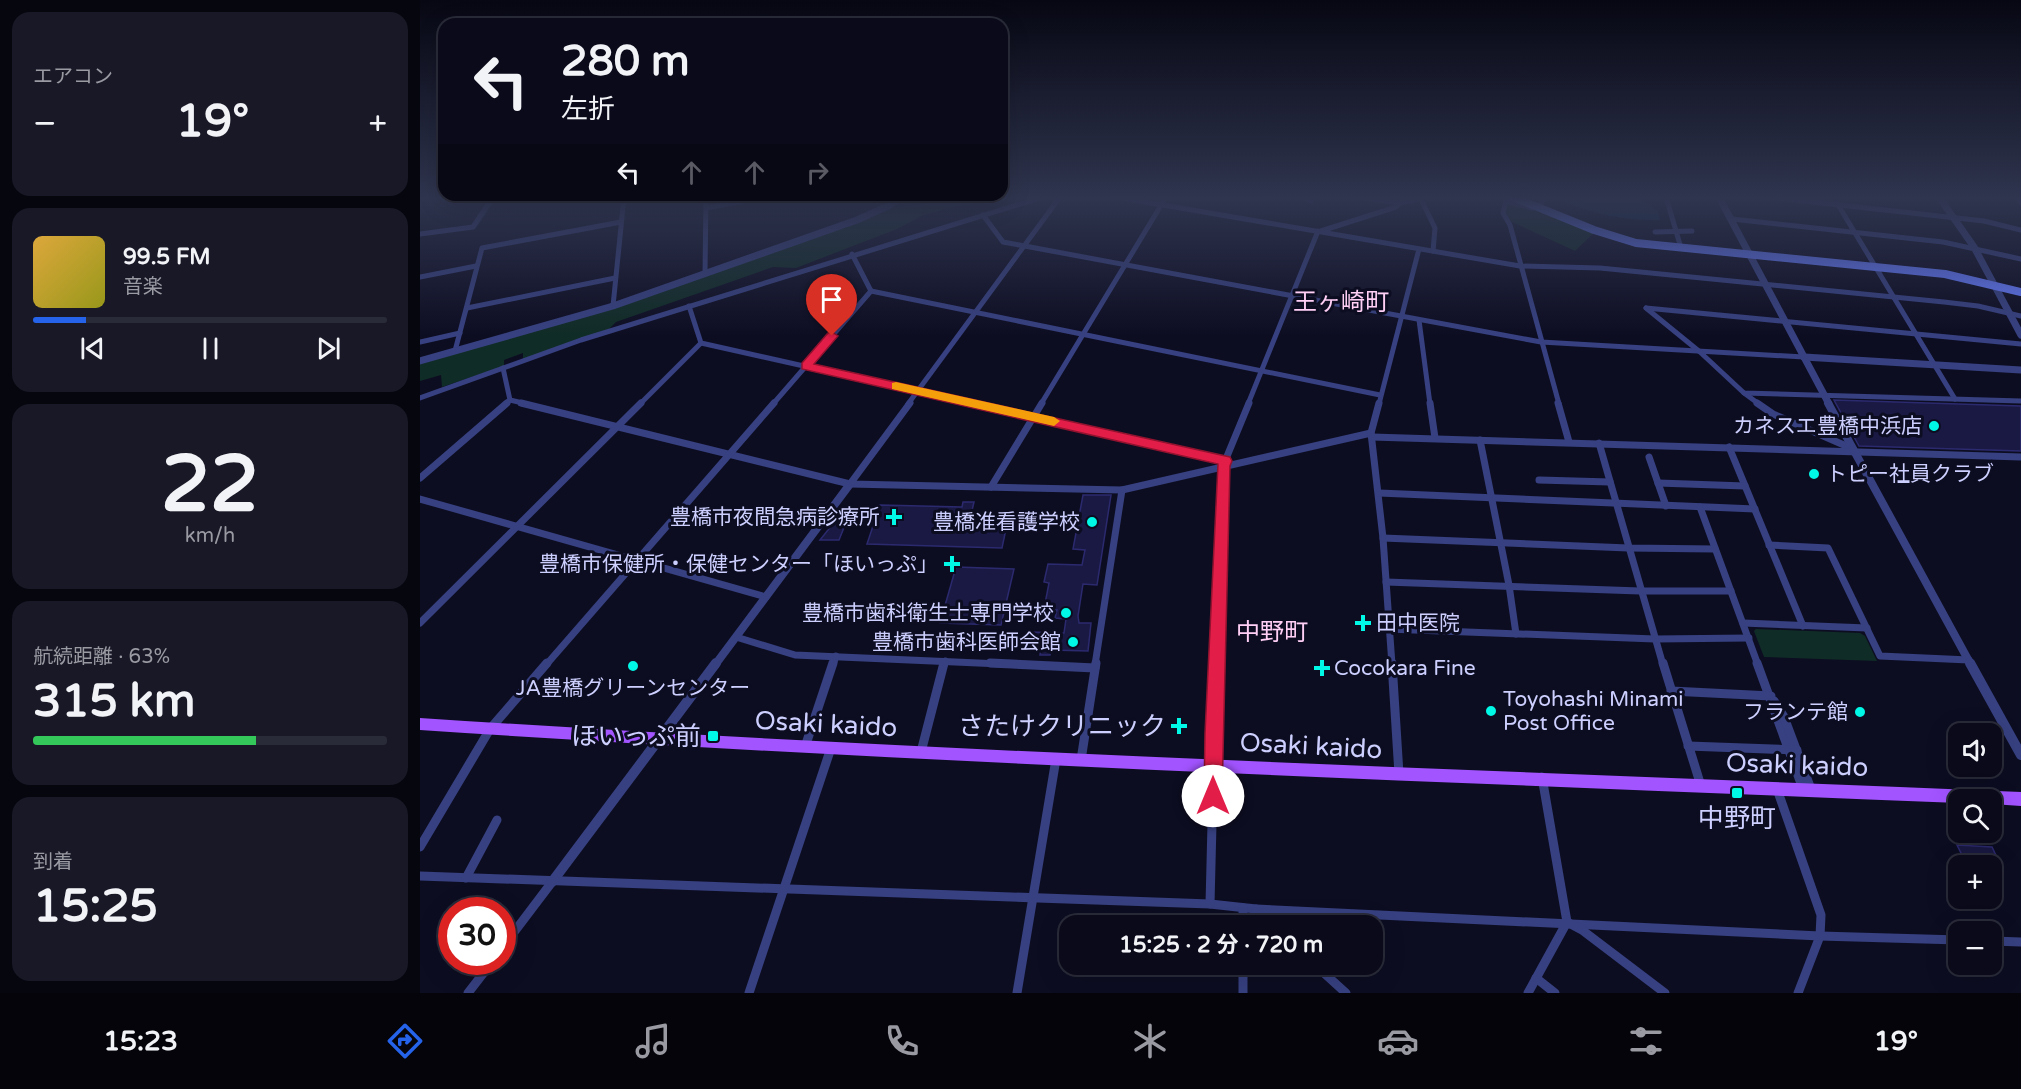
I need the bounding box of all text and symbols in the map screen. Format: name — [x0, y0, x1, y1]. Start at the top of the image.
text: 280 m — [561, 36, 690, 87]
icon: left — [462, 42, 540, 120]
text: エアコン — [33, 65, 113, 89]
text: 左折 — [561, 93, 615, 126]
text: 19° — [176, 95, 249, 149]
text: − — [33, 104, 57, 143]
text: + — [368, 104, 387, 143]
icon: left — [612, 156, 645, 189]
icon: ahead — [675, 156, 708, 189]
icon: ahead — [738, 156, 771, 189]
icon: right — [801, 156, 834, 189]
text: 99.5 FM — [123, 244, 211, 270]
pin — [806, 274, 857, 336]
text: 音楽 — [123, 275, 163, 299]
icon: arrive — [815, 283, 848, 316]
district label: 王ヶ崎町 — [1293, 288, 1389, 317]
icon: previous — [76, 332, 109, 365]
icon: pause — [194, 332, 227, 365]
icon: next — [312, 332, 345, 365]
place label: カネスエ豊橋中浜店 — [1733, 414, 1922, 439]
marker: カネスエ豊橋中浜店 — [1927, 419, 1941, 433]
text: 22 — [161, 438, 259, 532]
place label: トピー社員クラブ — [1826, 462, 1994, 487]
marker: トピー社員クラブ — [1807, 467, 1821, 481]
place label: 豊橋市夜間急病診療所 — [670, 505, 880, 530]
marker: 豊橋市夜間急病診療所 — [885, 508, 903, 526]
place label: 豊橋准看護学校 — [933, 510, 1080, 535]
marker: 豊橋准看護学校 — [1085, 515, 1099, 529]
text: km/h — [185, 524, 235, 548]
place label: 豊橋市保健所・保健センター「ほいっぷ」 — [539, 552, 938, 577]
marker: 豊橋市保健所・保健センター「ほいっぷ」 — [943, 555, 961, 573]
place label: 豊橋市歯科衛生士専門学校 — [802, 601, 1054, 626]
marker: 豊橋市歯科衛生士専門学校 — [1059, 606, 1073, 620]
place label: 田中医院 — [1376, 611, 1460, 636]
marker: 田中医院 — [1354, 614, 1372, 632]
district label: 中野町 — [1236, 618, 1308, 647]
place label: 豊橋市歯科医師会館 — [872, 630, 1061, 655]
marker: 豊橋市歯科医師会館 — [1066, 635, 1080, 649]
text: 航続距離 · 63% — [33, 645, 170, 669]
place label: Cocokara Fine — [1334, 656, 1476, 681]
marker: JA豊橋グリーンセンター — [626, 659, 640, 673]
marker: Cocokara Fine — [1315, 661, 1329, 675]
text: 315 km — [33, 675, 195, 729]
place label: JA豊橋グリーンセンター — [516, 676, 750, 701]
place label: Toyohashi Minami Post Office — [1503, 687, 1684, 736]
place label: フランテ館 — [1743, 700, 1848, 725]
marker: Toyohashi Minami Post Office — [1484, 704, 1498, 718]
street label: Osaki kaido — [754, 705, 898, 743]
marker: フランテ館 — [1853, 705, 1867, 719]
place label: さたけクリニック — [958, 711, 1166, 742]
marker: さたけクリニック — [1170, 717, 1188, 735]
place label: ほいっぷ前 — [571, 721, 701, 752]
map controls — [1948, 723, 2002, 975]
button: sound — [1948, 723, 2002, 777]
street label: Osaki kaido — [1239, 727, 1383, 765]
marker: ほいっぷ前 — [706, 729, 720, 743]
street label: Osaki kaido — [1725, 747, 1869, 783]
position arrow — [1181, 764, 1245, 828]
marker: 中野町 — [1730, 786, 1744, 800]
button: search — [1948, 789, 2002, 843]
place label: 中野町 — [1698, 803, 1776, 834]
text: 到着 — [33, 850, 73, 874]
button: + — [1948, 855, 2002, 909]
text: 15:25 — [33, 880, 158, 934]
speed limit sign: 30 — [438, 897, 516, 975]
button: − — [1948, 921, 2002, 975]
text: 15:25 · 2 分 · 720 m — [1119, 932, 1323, 958]
icon: directions — [384, 1020, 426, 1062]
icon: music — [632, 1020, 674, 1062]
icon: phone — [881, 1020, 923, 1062]
icon: climate — [1129, 1020, 1171, 1062]
icon: car — [1377, 1020, 1419, 1062]
icon: filters — [1625, 1020, 1667, 1062]
text: 15:23 — [103, 1025, 178, 1058]
text: 19° — [1874, 1025, 1918, 1058]

